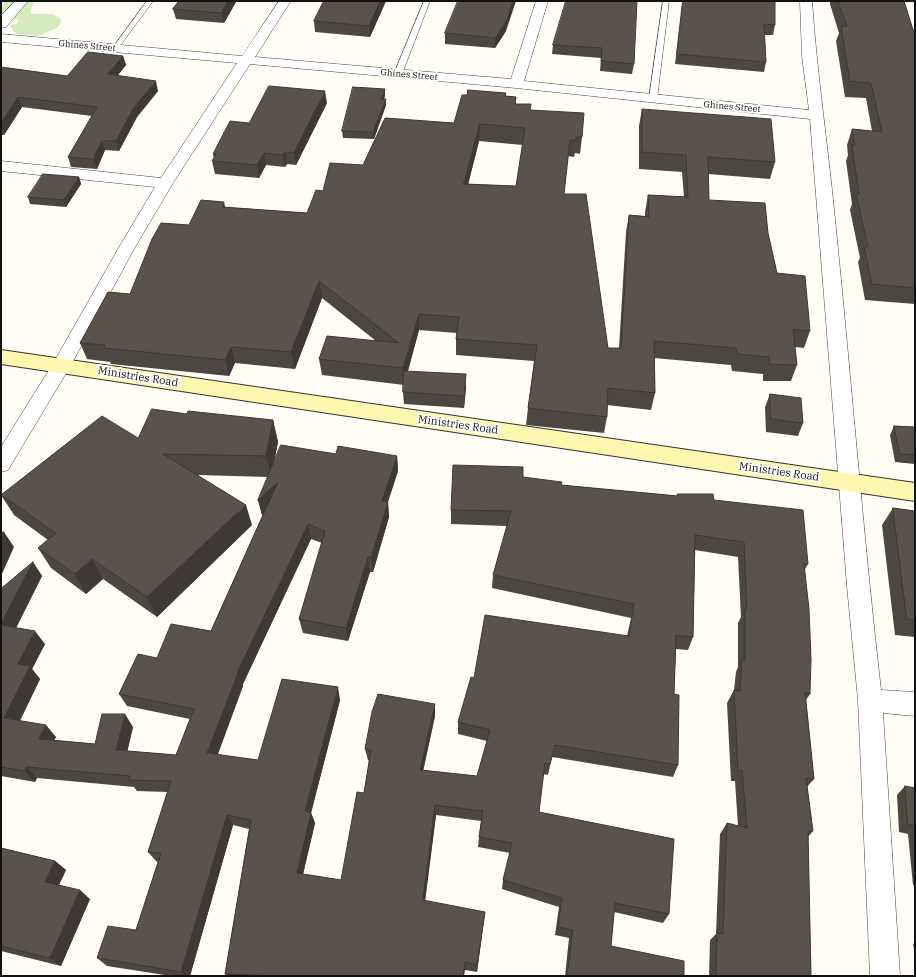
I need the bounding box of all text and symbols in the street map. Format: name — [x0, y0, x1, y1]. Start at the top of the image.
street label: Ghines Street — [58, 38, 116, 54]
street label: Ghines Street — [380, 67, 438, 83]
street label: Ghines Street — [703, 99, 761, 115]
street label: Ministries Road — [97, 364, 179, 390]
street label: Ministries Road — [417, 413, 499, 437]
street label: Ministries Road — [738, 460, 820, 484]

